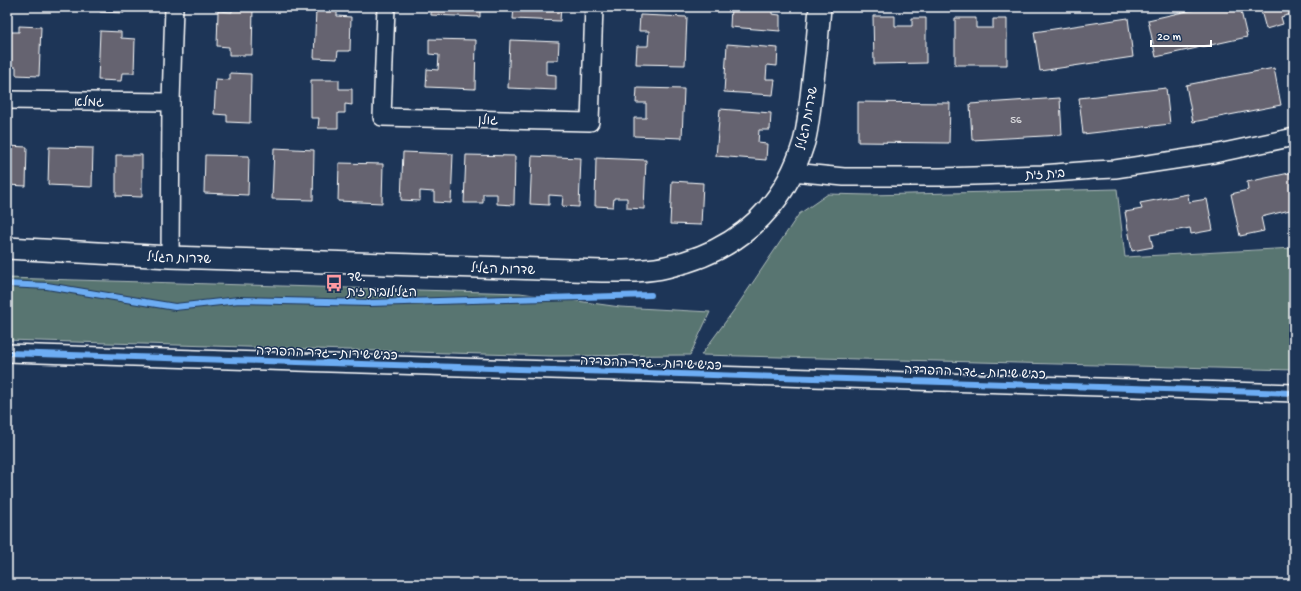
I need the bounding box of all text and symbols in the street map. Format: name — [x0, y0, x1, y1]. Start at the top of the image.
scale bar — [1151, 22, 1211, 48]
text: 20 m — [1157, 31, 1182, 45]
street label: שדרות הגליל — [794, 85, 822, 152]
street label: גמלא — [74, 95, 104, 111]
street label: גולן — [478, 113, 498, 129]
house number: 56 — [1010, 115, 1022, 127]
street label: בית זית — [1024, 167, 1065, 184]
street label: שדרות הגליל — [146, 250, 212, 268]
street label: שדרות הגליל — [470, 261, 536, 279]
place label: שד. הגליל/בית זית — [346, 271, 417, 301]
bus stop icon: שד. הגליל/בית זית — [324, 273, 344, 293]
street label: כביש שירות - גדר ההפרדה — [256, 345, 398, 364]
street label: כביש שירות - גדר ההפרדה — [580, 355, 722, 374]
street label: כביש שירות - גדר ההפרדה — [904, 364, 1046, 383]

